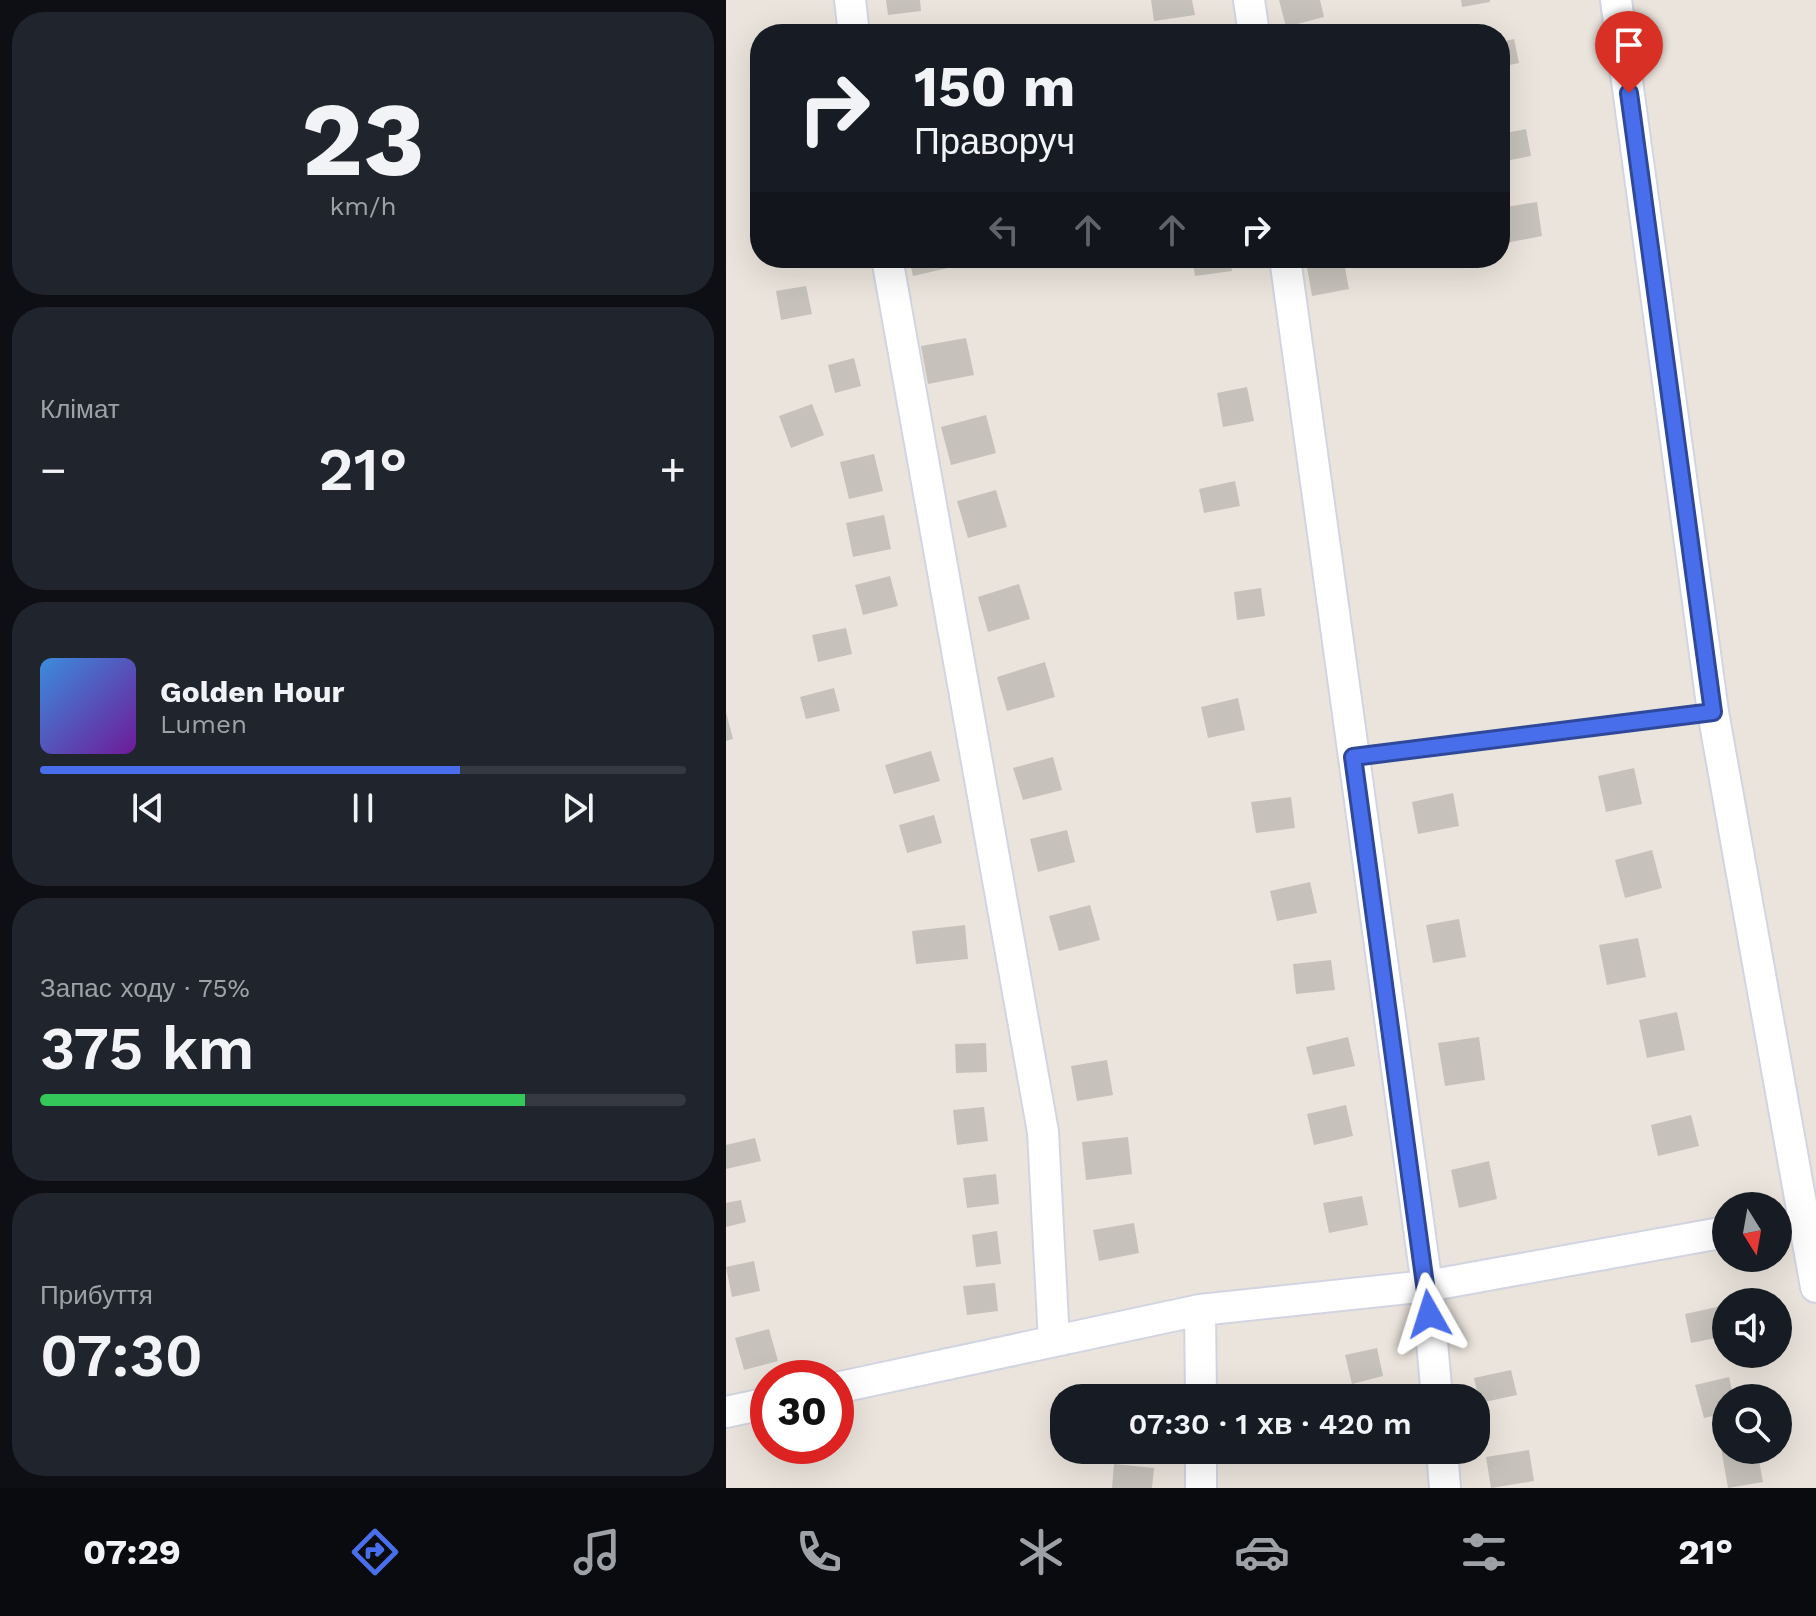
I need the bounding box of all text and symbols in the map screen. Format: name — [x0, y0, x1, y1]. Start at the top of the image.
pin — [1595, 11, 1663, 93]
icon: arrive — [1607, 23, 1651, 67]
text: 150 m — [914, 54, 1076, 120]
icon: right — [782, 56, 886, 160]
text: 23 — [301, 78, 425, 200]
text: Праворуч — [914, 121, 1075, 163]
text: km/h — [330, 191, 396, 221]
icon: left — [982, 208, 1026, 252]
icon: ahead — [1066, 208, 1110, 252]
icon: ahead — [1150, 208, 1194, 252]
icon: right — [1234, 208, 1278, 252]
text: Клімат — [40, 394, 120, 424]
text: 21° — [318, 434, 408, 505]
text: − — [40, 444, 67, 496]
text: + — [659, 444, 686, 496]
text: Golden Hour — [160, 674, 344, 709]
text: Lumen — [160, 709, 247, 739]
icon: previous — [126, 786, 170, 830]
icon: pause — [341, 786, 385, 830]
icon: next — [556, 786, 600, 830]
text: Запас ходу · 75% — [40, 973, 250, 1003]
text: 375 km — [40, 1013, 255, 1084]
north arrow — [1712, 1192, 1792, 1272]
map controls — [1712, 1192, 1792, 1464]
position arrow — [1387, 1272, 1471, 1356]
text: Прибуття — [40, 1280, 153, 1310]
button: sound — [1712, 1288, 1792, 1368]
text: 07:30 — [40, 1320, 203, 1391]
speed limit sign: 30 — [750, 1360, 854, 1464]
button: search — [1712, 1384, 1792, 1464]
text: 07:30 · 1 хв · 420 m — [1128, 1406, 1412, 1441]
icon: directions — [347, 1524, 403, 1580]
icon: music — [569, 1524, 625, 1580]
icon: phone — [791, 1524, 847, 1580]
icon: climate — [1013, 1524, 1069, 1580]
icon: car — [1234, 1524, 1290, 1580]
icon: filters — [1456, 1524, 1512, 1580]
text: 07:29 — [83, 1531, 181, 1573]
text: 21° — [1678, 1531, 1733, 1573]

